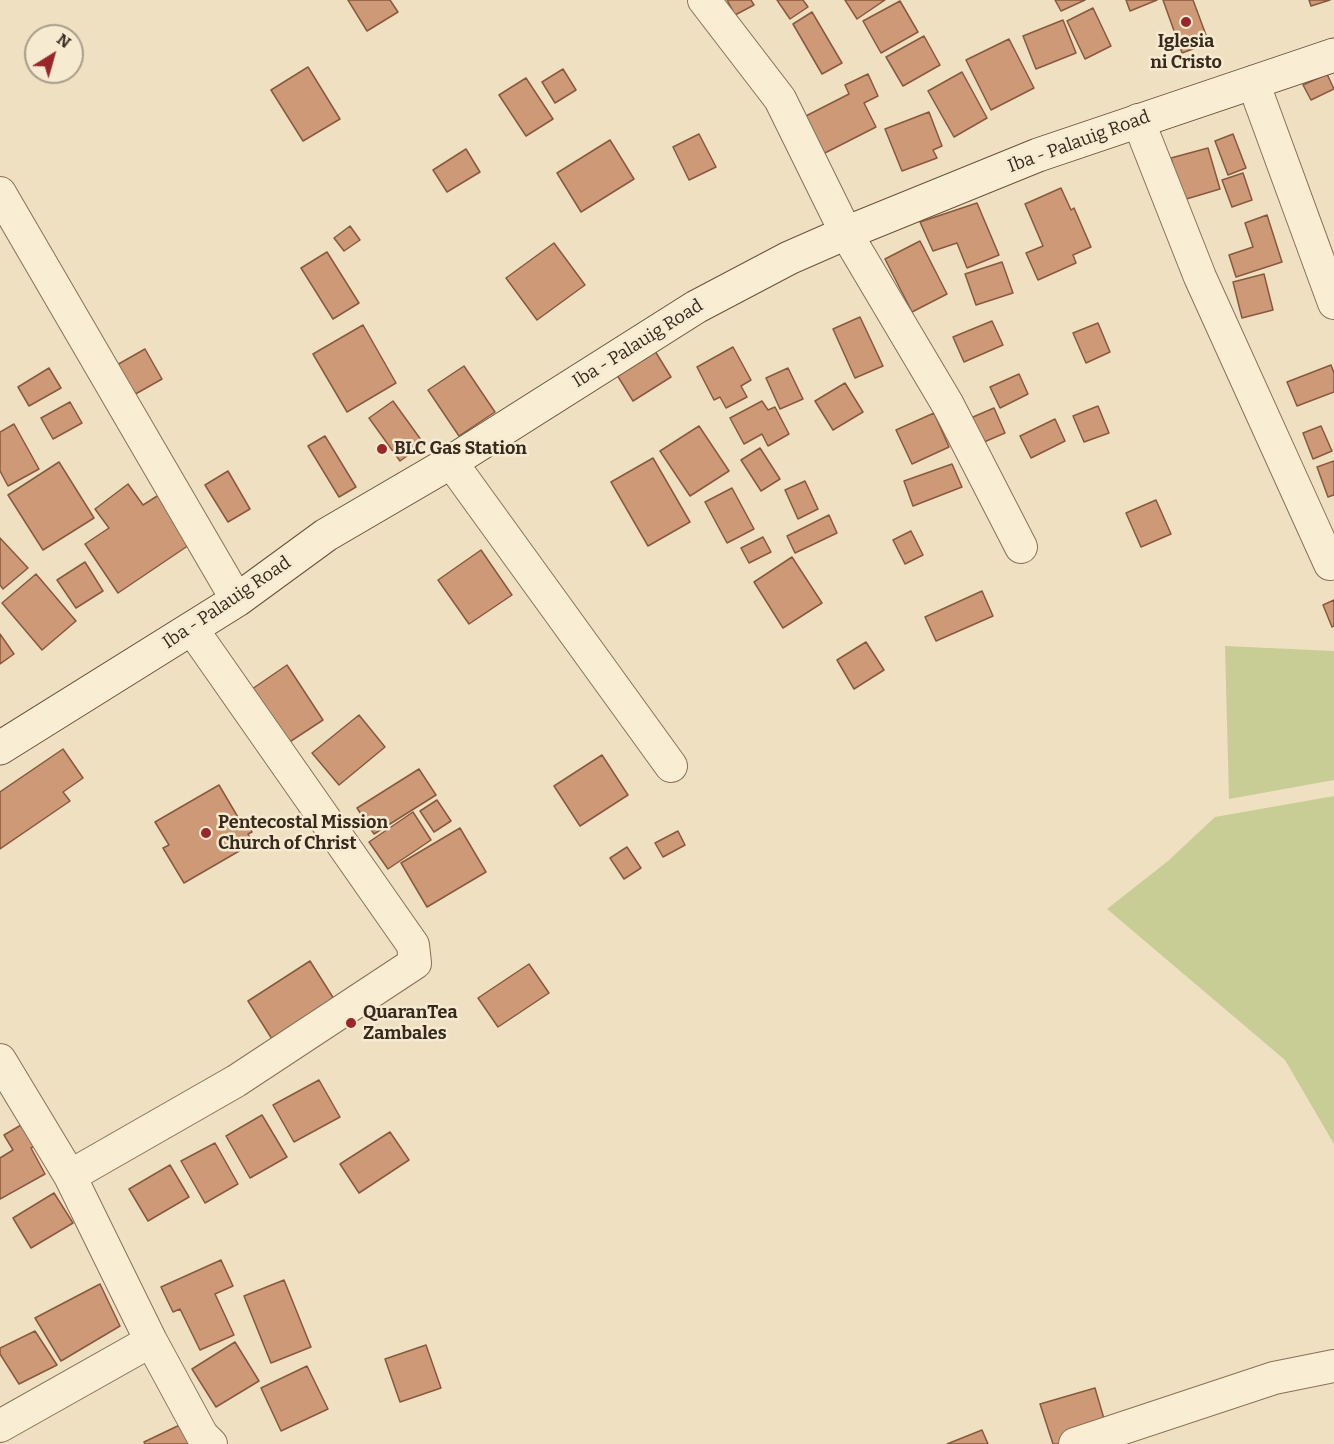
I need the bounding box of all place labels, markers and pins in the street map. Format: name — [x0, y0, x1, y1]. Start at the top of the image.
marker: Iglesia ni Cristo — [1179, 15, 1193, 29]
place label: Iglesia ni Cristo — [1150, 31, 1222, 74]
place label: BLC Gas Station — [394, 438, 527, 460]
marker: BLC Gas Station — [375, 442, 389, 456]
place label: Pentecostal Mission Church of Christ — [218, 812, 388, 854]
marker: Pentecostal Mission Church of Christ — [199, 826, 213, 840]
place label: QuaranTea Zambales — [363, 1002, 458, 1044]
marker: QuaranTea Zambales — [344, 1016, 358, 1030]

